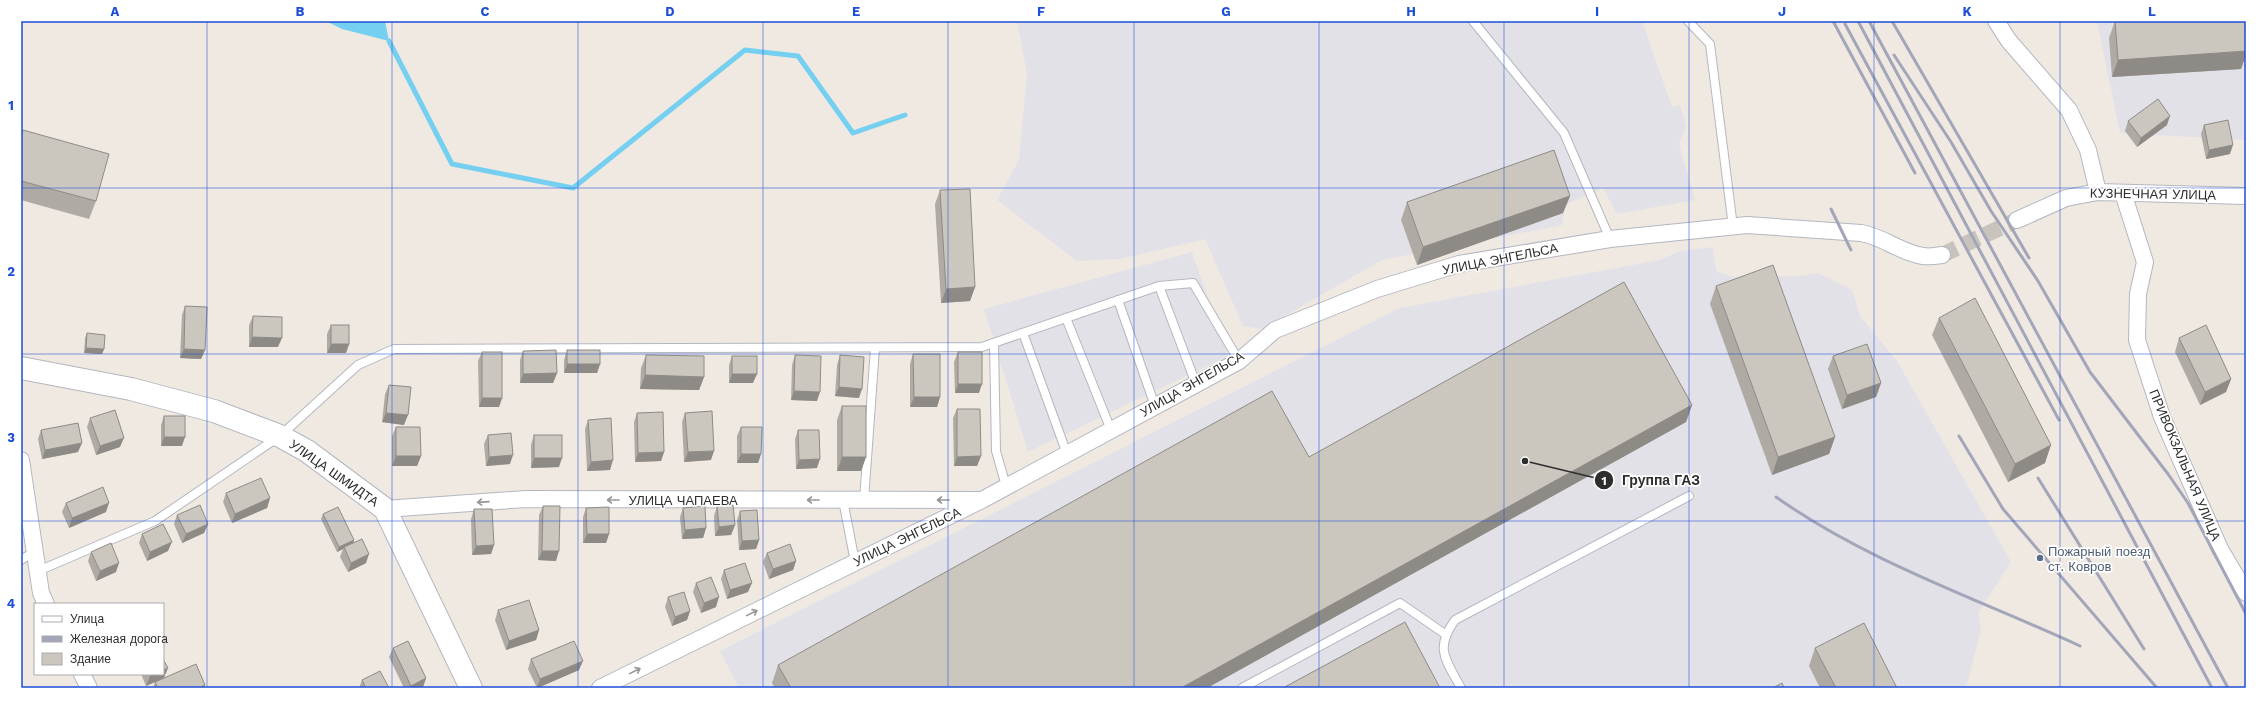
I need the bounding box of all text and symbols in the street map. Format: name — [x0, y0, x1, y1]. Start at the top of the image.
text: A — [111, 4, 120, 19]
text: B — [296, 4, 305, 19]
text: C — [481, 4, 490, 19]
text: D — [665, 4, 675, 19]
text: E — [852, 4, 860, 19]
text: F — [1037, 4, 1045, 19]
text: G — [1221, 4, 1231, 19]
text: H — [1406, 4, 1416, 19]
text: I — [1595, 4, 1599, 19]
text: J — [1778, 4, 1786, 19]
text: K — [1962, 4, 1972, 19]
text: L — [2148, 4, 2156, 19]
text: 1 — [8, 98, 14, 113]
street label: КУЗНЕЧНАЯ УЛИЦА — [2090, 185, 2217, 203]
street label: УЛИЦА ЭНГЕЛЬСА — [1441, 240, 1559, 278]
text: 2 — [7, 264, 15, 279]
street label: УЛИЦА ЭНГЕЛЬСА — [1137, 348, 1247, 420]
street label: ПРИВОКЗАЛЬНАЯ УЛИЦА — [2146, 387, 2224, 543]
text: 3 — [7, 430, 15, 445]
street label: УЛИЦА ШМИДТА — [286, 437, 382, 510]
callout: Группа ГАЗ — [1594, 467, 1708, 493]
text: Группа ГАЗ — [1622, 472, 1700, 488]
text: 1 — [1601, 474, 1607, 488]
street label: УЛИЦА ЧАПАЕВА — [628, 493, 738, 508]
one-way arrow — [607, 496, 620, 504]
one-way arrow — [807, 496, 820, 504]
one-way arrow — [937, 496, 950, 504]
one-way arrow — [477, 499, 490, 506]
street label: УЛИЦА ЭНГЕЛЬСА — [851, 504, 963, 569]
place label: Пожарный поезд ст. Ковров — [2048, 544, 2151, 574]
marker: Пожарный поезд ст. Ковров — [2035, 553, 2045, 563]
text: 4 — [7, 596, 16, 611]
legend — [34, 603, 164, 675]
one-way arrow — [745, 609, 757, 616]
text: Улица — [70, 612, 104, 626]
text: Железная дорога — [70, 632, 168, 646]
text: Здание — [70, 652, 111, 666]
one-way arrow — [629, 667, 641, 674]

